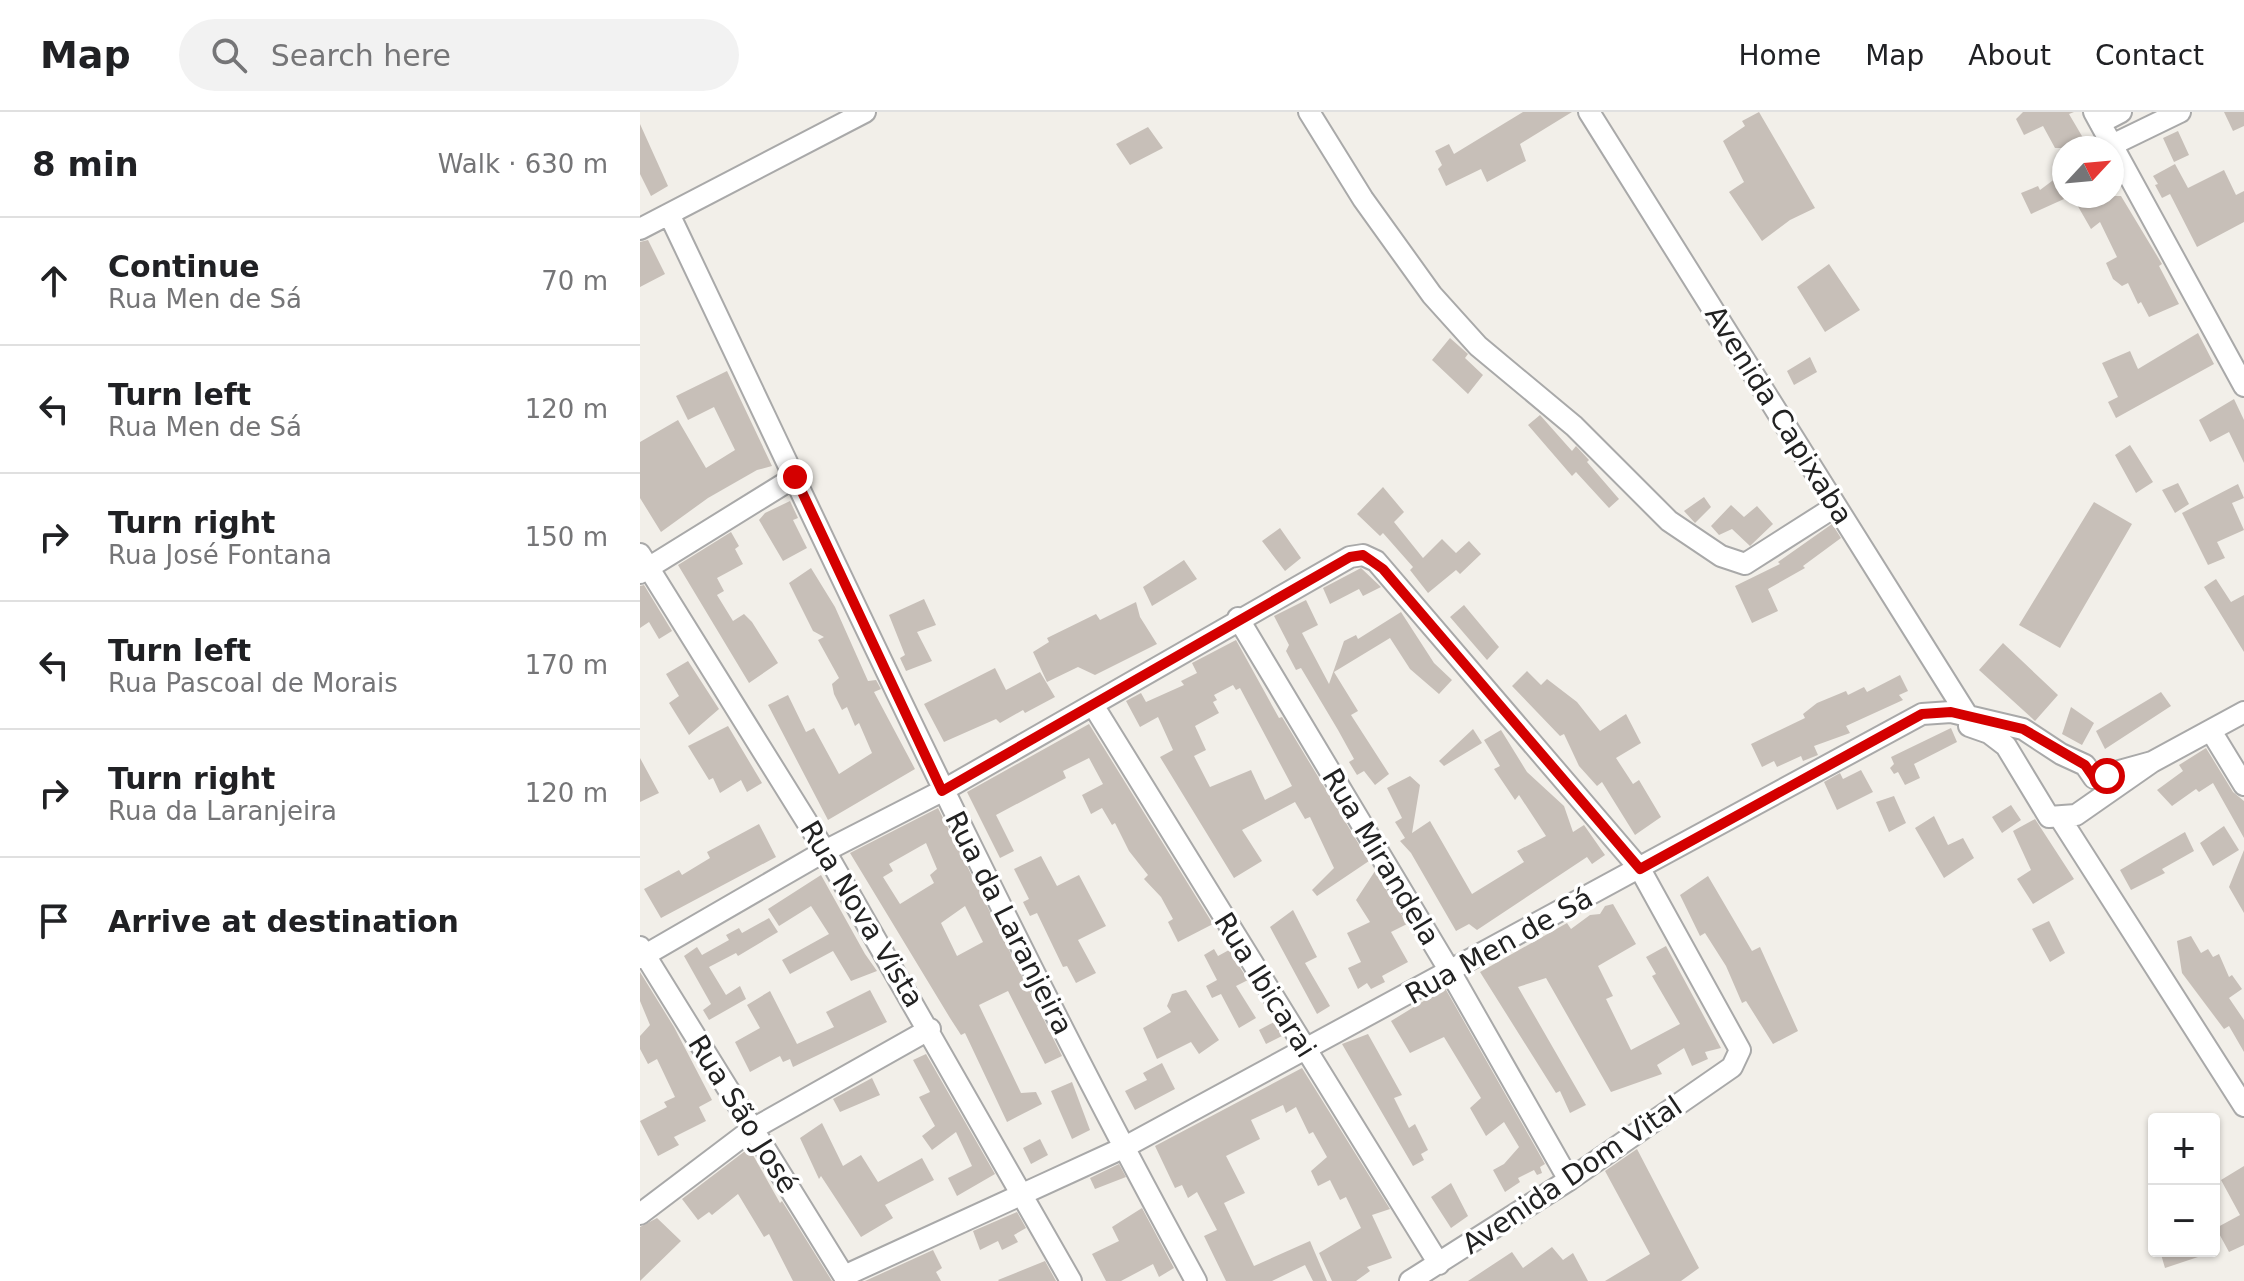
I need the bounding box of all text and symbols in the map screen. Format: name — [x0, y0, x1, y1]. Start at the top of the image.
search box — [179, 19, 739, 91]
text: Map — [40, 33, 131, 77]
icon: search — [207, 33, 251, 77]
text: Search here — [271, 38, 451, 73]
text: Home — [1738, 39, 1821, 72]
text: Map — [1865, 39, 1924, 72]
text: About — [1968, 39, 2051, 72]
text: Contact — [2095, 39, 2204, 72]
north arrow — [2052, 136, 2124, 208]
text: 8 min — [32, 144, 139, 184]
text: Walk · 630 m — [438, 149, 608, 179]
text: Continue — [108, 249, 260, 284]
icon: ahead — [32, 259, 76, 303]
text: 70 m — [541, 266, 608, 296]
text: Rua Men de Sá — [108, 284, 302, 314]
street label: Avenida Capixaba — [1698, 300, 1860, 530]
text: Turn left — [108, 377, 251, 412]
icon: left — [32, 387, 76, 431]
text: 120 m — [525, 394, 608, 424]
text: Rua Men de Sá — [108, 412, 302, 442]
route end — [777, 459, 813, 495]
text: Turn right — [108, 505, 275, 540]
icon: right — [32, 515, 76, 559]
text: 150 m — [525, 522, 608, 552]
text: Rua José Fontana — [108, 540, 332, 570]
text: Turn left — [108, 633, 251, 668]
icon: left — [32, 643, 76, 687]
text: 170 m — [525, 650, 608, 680]
text: Rua Pascoal de Morais — [108, 668, 398, 698]
route start — [2089, 758, 2125, 794]
text: Turn right — [108, 761, 275, 796]
street label: Rua Mirandela — [1315, 763, 1447, 951]
icon: right — [32, 771, 76, 815]
text: 120 m — [525, 778, 608, 808]
text: Rua da Laranjeira — [108, 796, 337, 826]
street label: Rua da Laranjeira — [938, 806, 1080, 1040]
street label: Rua Nova Vista — [793, 815, 931, 1013]
street label: Rua Men de Sá — [1400, 881, 1598, 1011]
icon: arrive — [32, 899, 76, 943]
text: Arrive at destination — [108, 904, 459, 939]
street label: Rua Ibicarai — [1207, 906, 1323, 1064]
street label: Rua São José — [681, 1029, 805, 1199]
street label: Avenida Dom Vital — [1456, 1089, 1688, 1261]
map controls — [2148, 1113, 2220, 1257]
button: + — [2148, 1113, 2220, 1185]
button: − — [2148, 1185, 2220, 1257]

